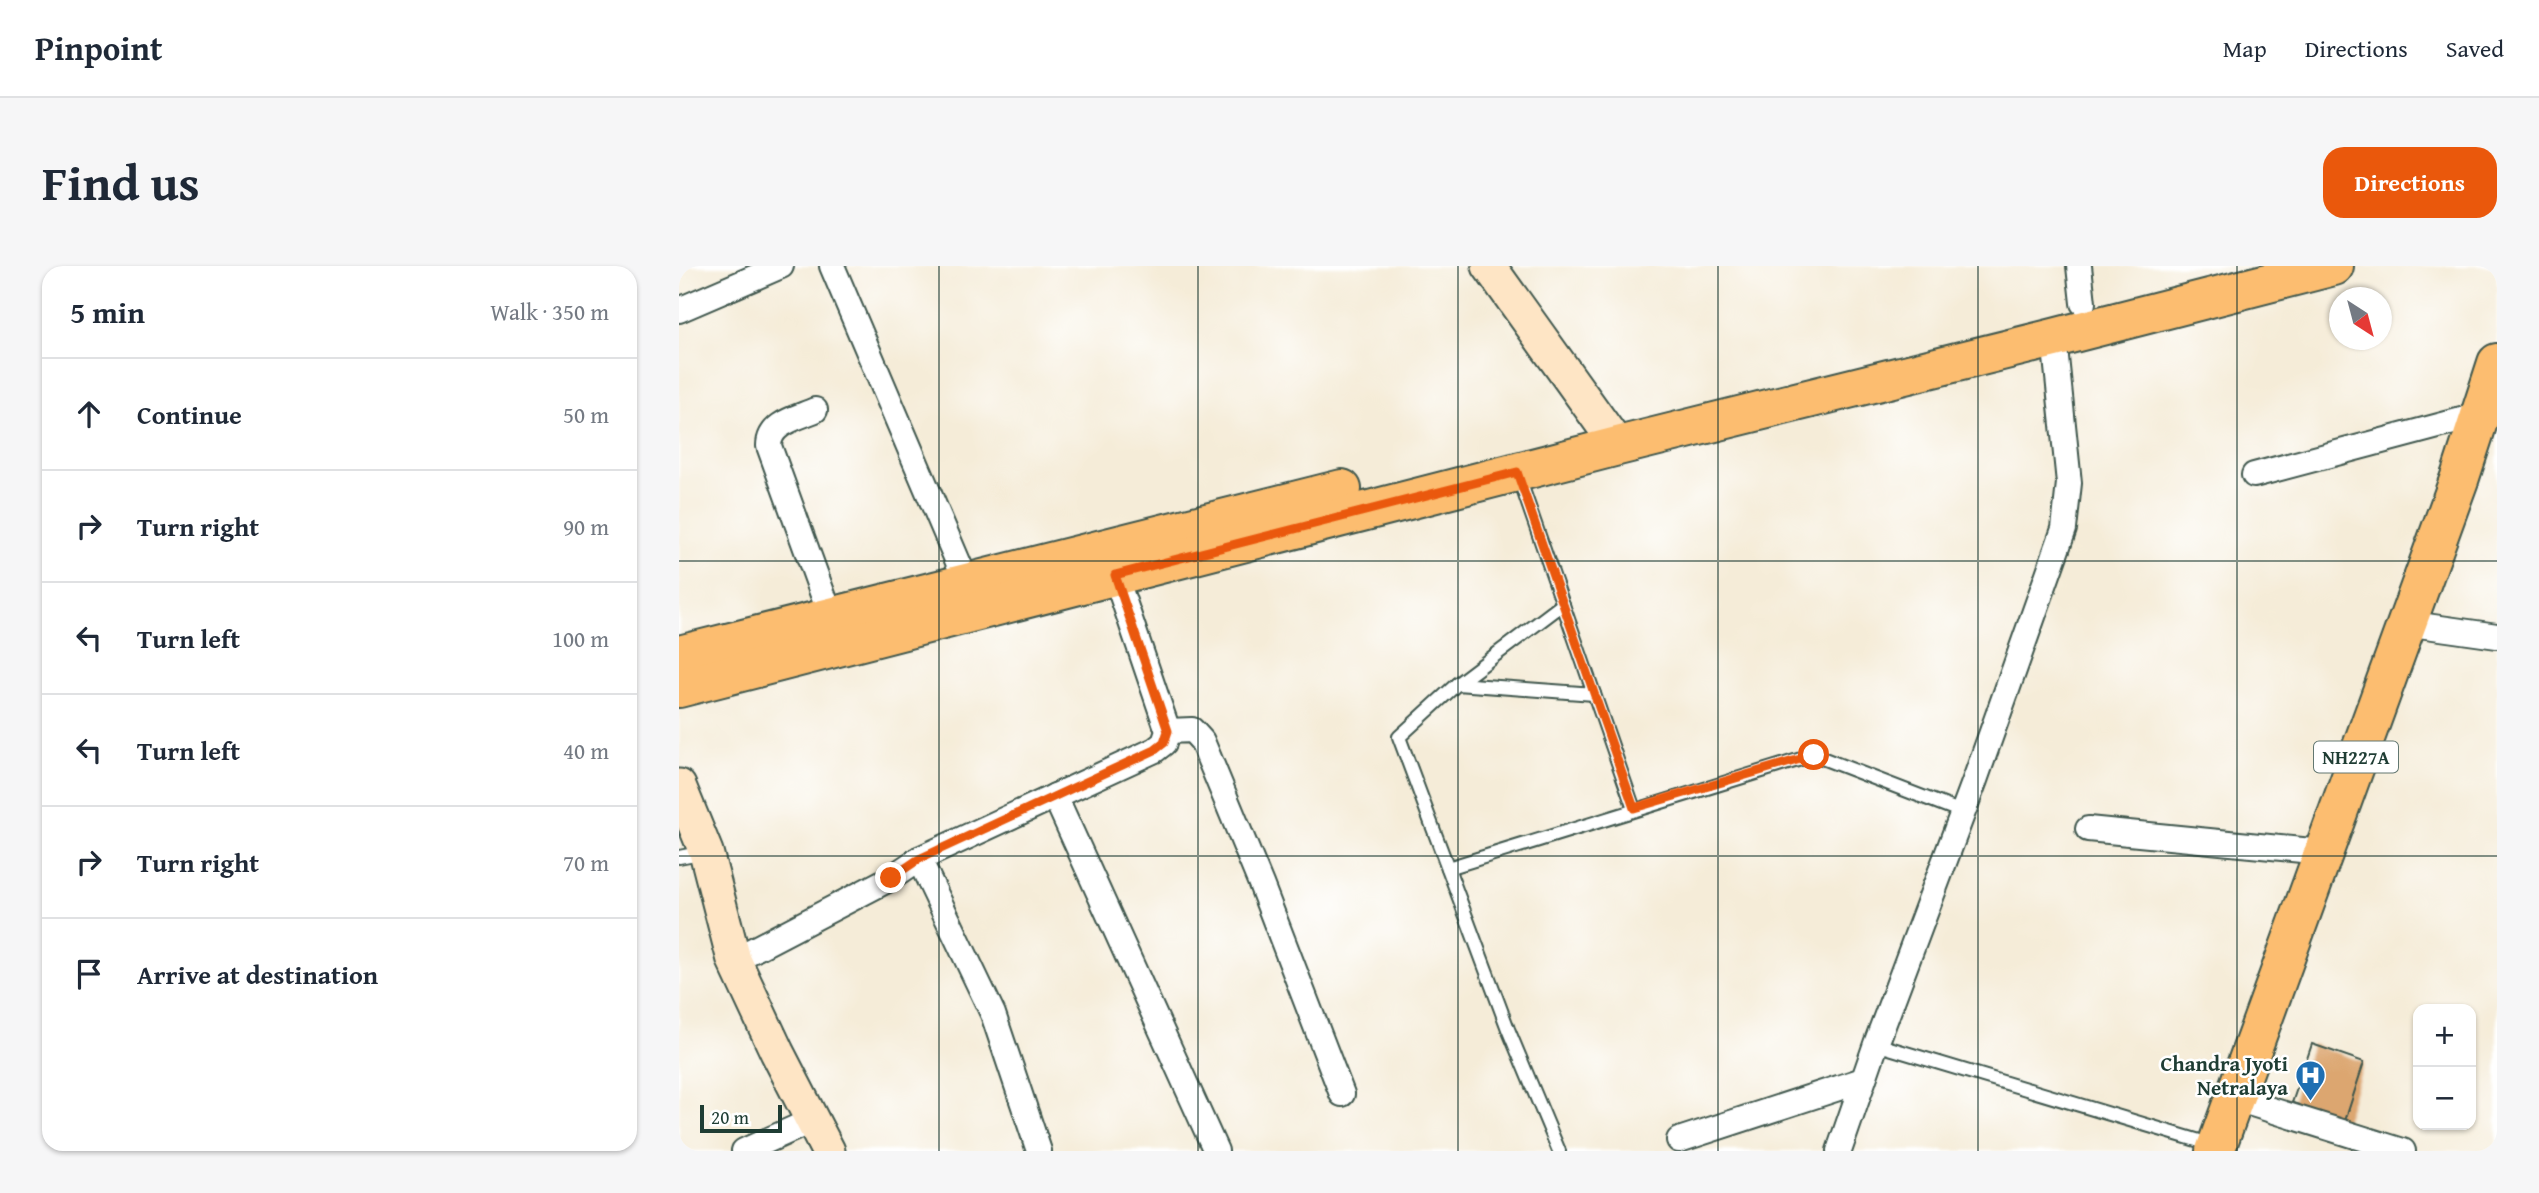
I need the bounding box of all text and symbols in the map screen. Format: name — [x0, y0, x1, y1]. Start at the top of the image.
text: Pinpoint — [35, 24, 162, 72]
text: Map — [2223, 31, 2267, 66]
text: Directions — [2305, 31, 2408, 66]
text: Saved — [2446, 31, 2504, 66]
text: Find us — [42, 146, 200, 218]
button: Directions — [2323, 147, 2497, 218]
north arrow — [2329, 287, 2392, 350]
text: 5 min — [70, 290, 145, 334]
text: Walk · 350 m — [490, 295, 609, 328]
icon: ahead — [70, 395, 108, 433]
text: Continue — [137, 395, 242, 434]
text: 50 m — [563, 398, 609, 431]
icon: right — [70, 507, 108, 545]
text: Turn right — [137, 507, 259, 546]
text: 90 m — [563, 510, 609, 543]
icon: left — [70, 619, 108, 657]
text: Turn left — [137, 619, 240, 658]
text: 100 m — [552, 622, 609, 655]
icon: left — [70, 731, 108, 769]
text: Turn left — [137, 731, 240, 770]
text: 40 m — [563, 734, 609, 767]
route start — [1798, 739, 1829, 770]
road number: NH227A — [2314, 742, 2398, 772]
icon: right — [70, 843, 108, 881]
text: Turn right — [137, 843, 259, 882]
text: 70 m — [563, 846, 609, 879]
route end — [875, 862, 906, 893]
icon: arrive — [70, 955, 108, 993]
text: Arrive at destination — [137, 955, 378, 994]
map controls — [2413, 1004, 2476, 1130]
button: + — [2413, 1004, 2476, 1067]
place label: Chandra Jyoti Netralaya — [2160, 1048, 2288, 1103]
hospital icon: Chandra Jyoti Netralaya — [2294, 1058, 2328, 1102]
button: − — [2413, 1067, 2476, 1130]
scale bar — [700, 1102, 782, 1134]
text: 20 m — [711, 1103, 749, 1131]

